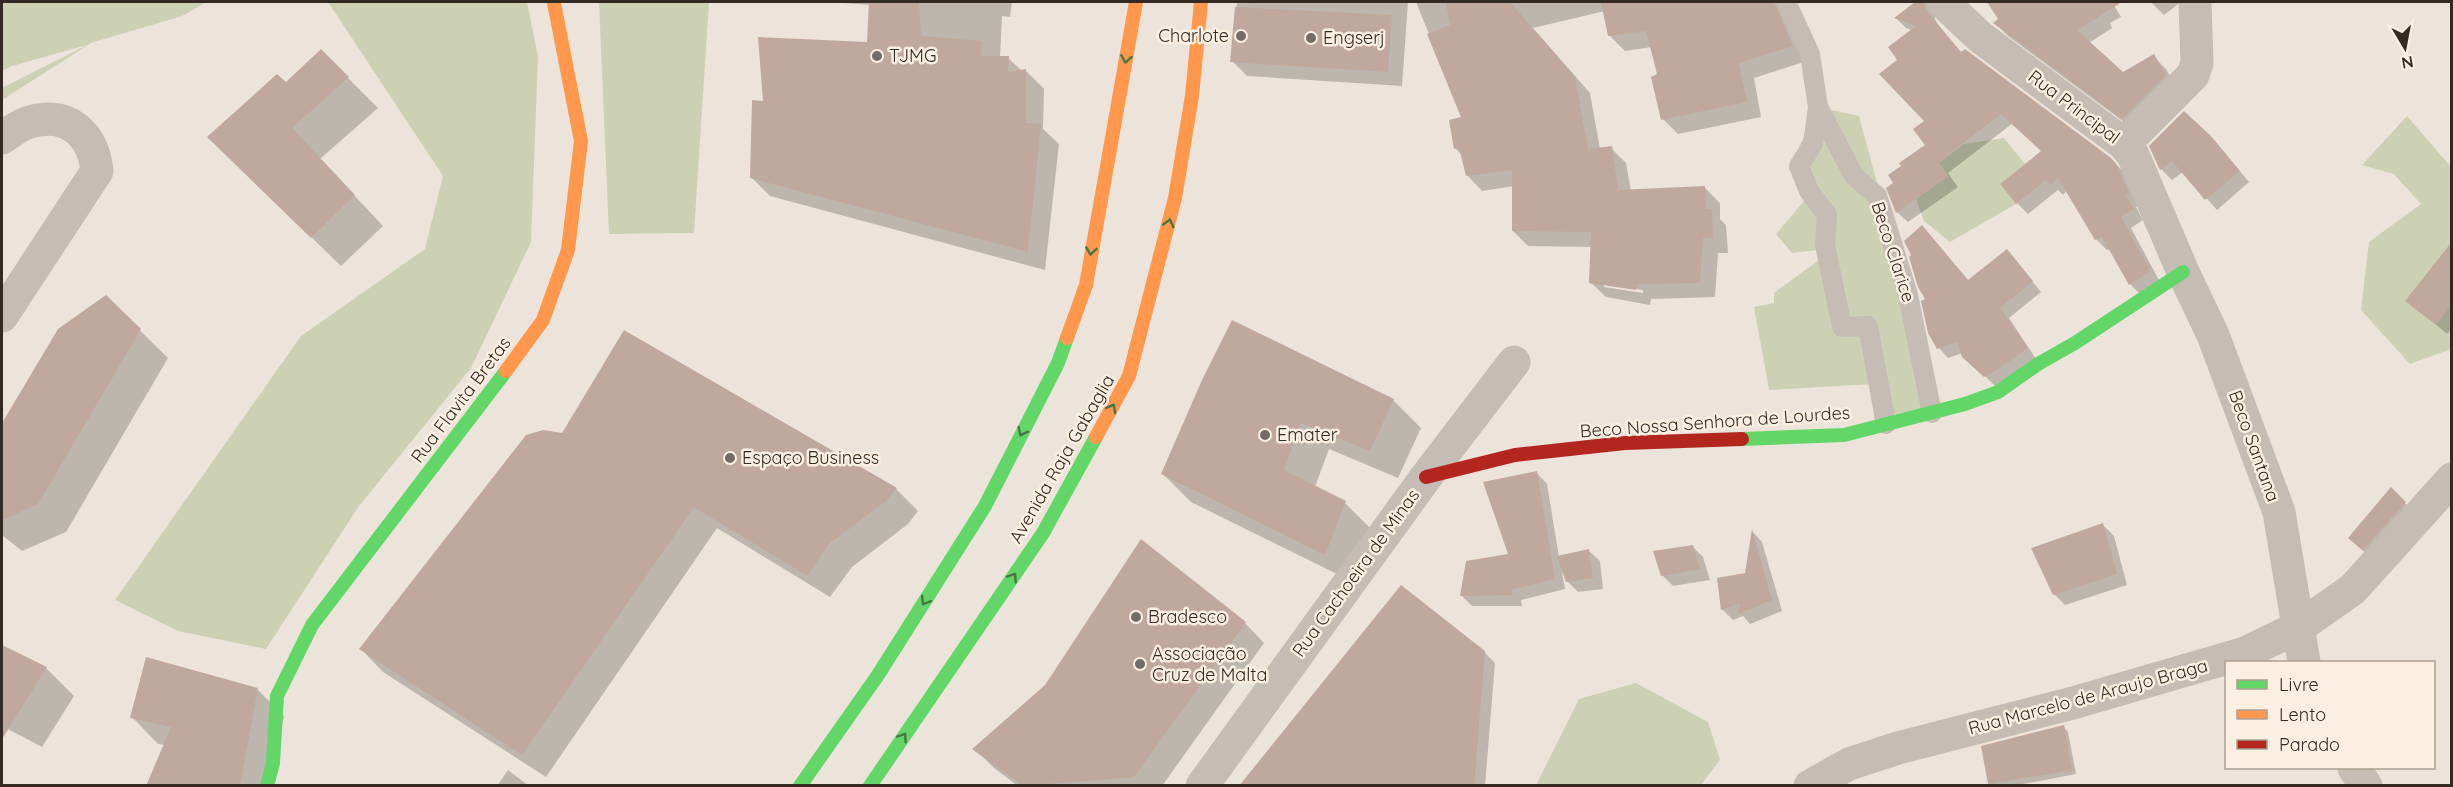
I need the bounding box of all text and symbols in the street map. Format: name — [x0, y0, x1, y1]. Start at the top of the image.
north arrow — [2375, 18, 2435, 78]
place label: Charlote — [1158, 24, 1229, 47]
place label: Engserj — [1323, 26, 1385, 49]
marker: Charlote — [1234, 29, 1248, 43]
marker: Engserj — [1304, 31, 1318, 45]
place label: TJMG — [889, 44, 936, 67]
marker: TJMG — [870, 49, 884, 63]
text: N — [2400, 52, 2415, 74]
one-way arrow — [1120, 54, 1133, 64]
street label: Rua Principal — [2024, 65, 2125, 149]
street label: Beco Clarice — [1866, 199, 1920, 305]
one-way arrow — [1161, 218, 1174, 228]
one-way arrow — [1085, 246, 1098, 256]
street label: Rua Flavita Bretas — [406, 332, 516, 467]
street label: Avenida Raja Gabaglia — [1004, 370, 1119, 547]
street label: Beco Santana — [2224, 387, 2285, 505]
street label: Beco Nossa Senhora de Lourdes — [1579, 401, 1851, 442]
one-way arrow — [1105, 404, 1116, 415]
place label: Emater — [1277, 423, 1338, 446]
one-way arrow — [1018, 426, 1029, 436]
marker: Emater — [1258, 428, 1272, 442]
place label: Espaço Business — [742, 446, 879, 469]
marker: Espaço Business — [723, 451, 737, 465]
street label: Rua Cachoeira de Minas — [1287, 484, 1424, 661]
one-way arrow — [1006, 572, 1017, 583]
one-way arrow — [920, 595, 932, 605]
place label: Bradesco — [1148, 605, 1227, 628]
marker: Bradesco — [1129, 610, 1143, 624]
place label: Associação Cruz de Malta — [1152, 642, 1267, 686]
street label: Rua Marcelo de Araujo Braga — [1966, 653, 2210, 740]
marker: Associação Cruz de Malta — [1133, 657, 1147, 671]
legend — [2225, 661, 2435, 769]
text: Livre — [2279, 673, 2319, 696]
text: Lento — [2279, 703, 2326, 726]
one-way arrow — [896, 733, 907, 744]
text: Parado — [2279, 733, 2340, 756]

